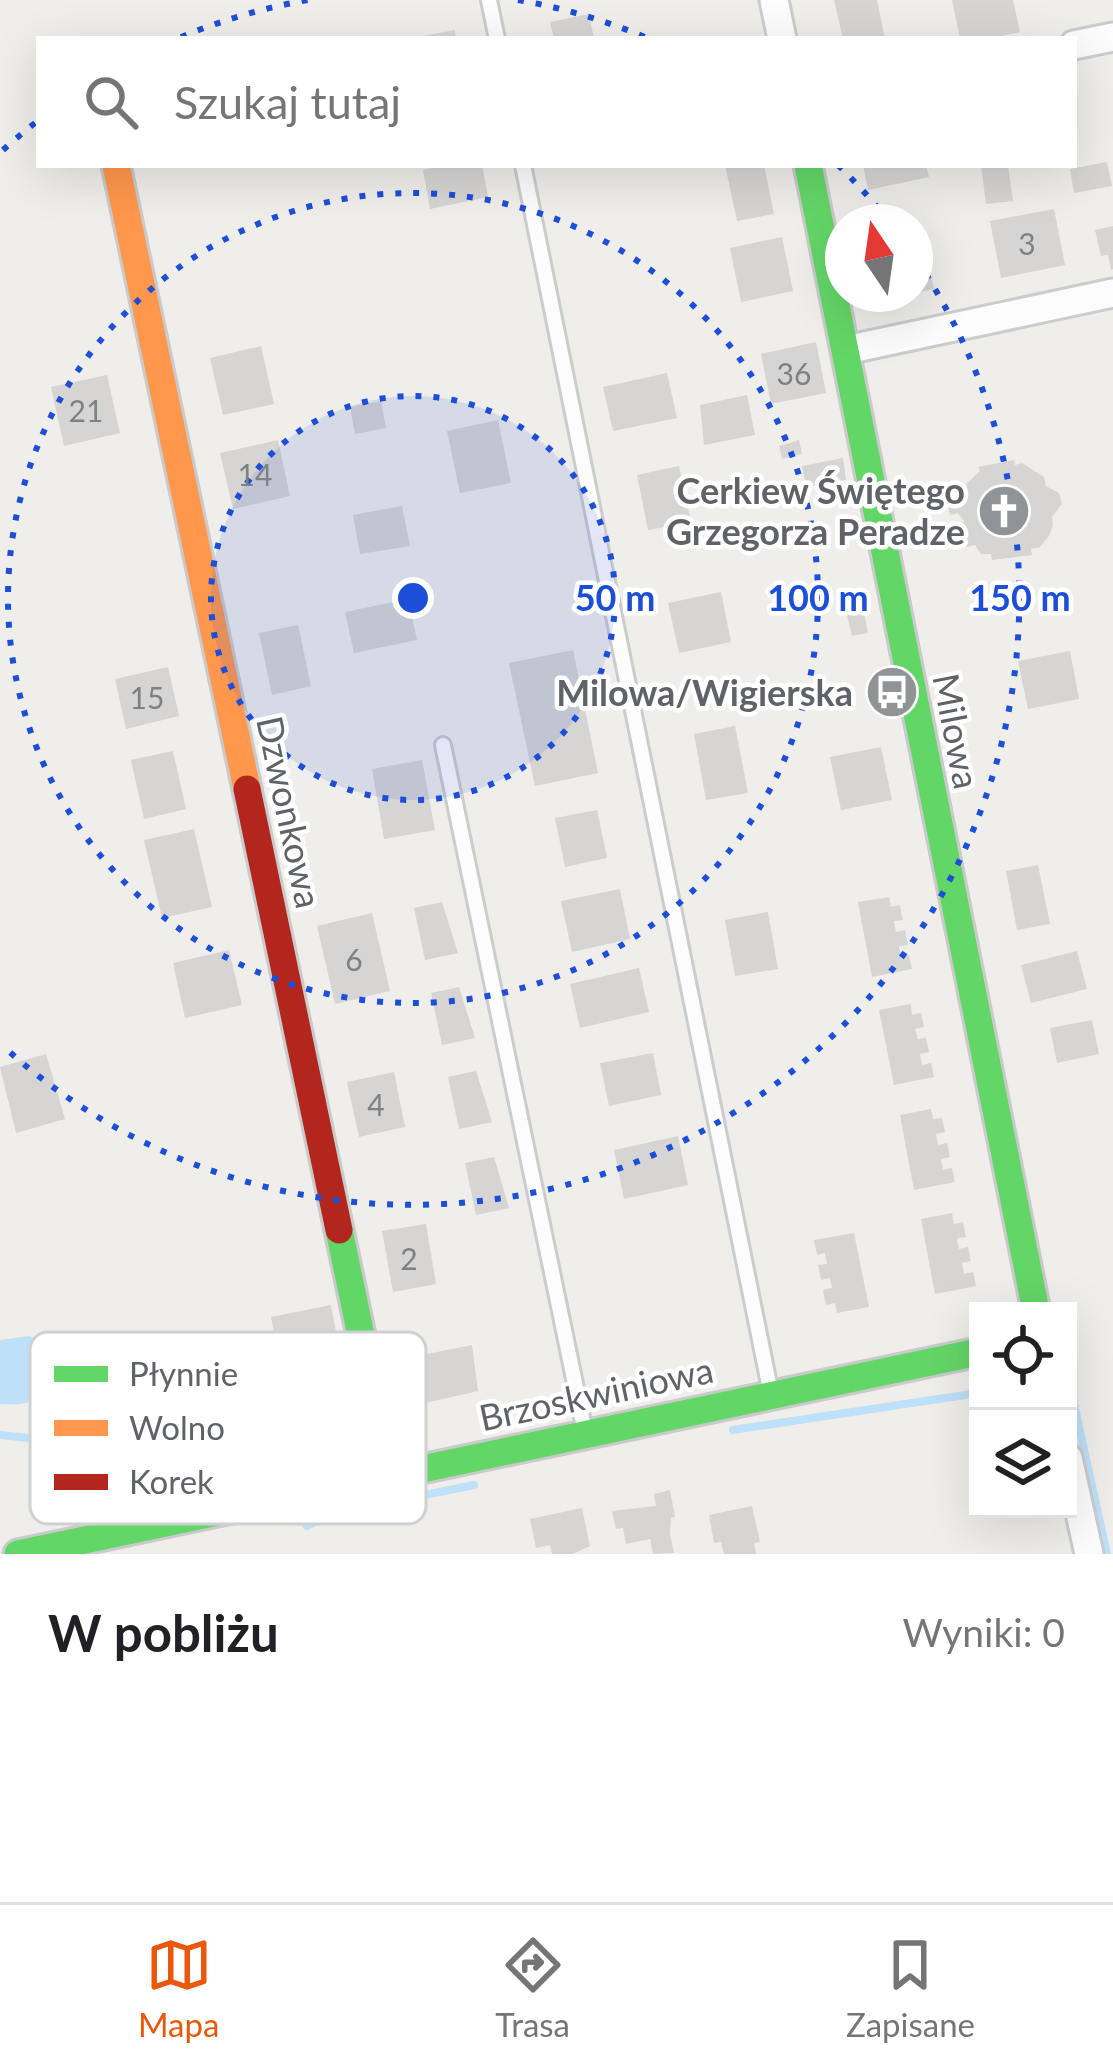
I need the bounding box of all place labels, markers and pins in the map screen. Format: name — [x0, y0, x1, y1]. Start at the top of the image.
place label: Cerkiew Świętego Grzegorza Peradze — [666, 468, 965, 553]
church icon: Cerkiew Świętego Grzegorza Peradze — [976, 483, 1032, 539]
centre of rings — [392, 577, 434, 619]
bus stop icon: Milowa/Wigierska — [864, 664, 920, 720]
place label: Milowa/Wigierska — [556, 670, 853, 714]

